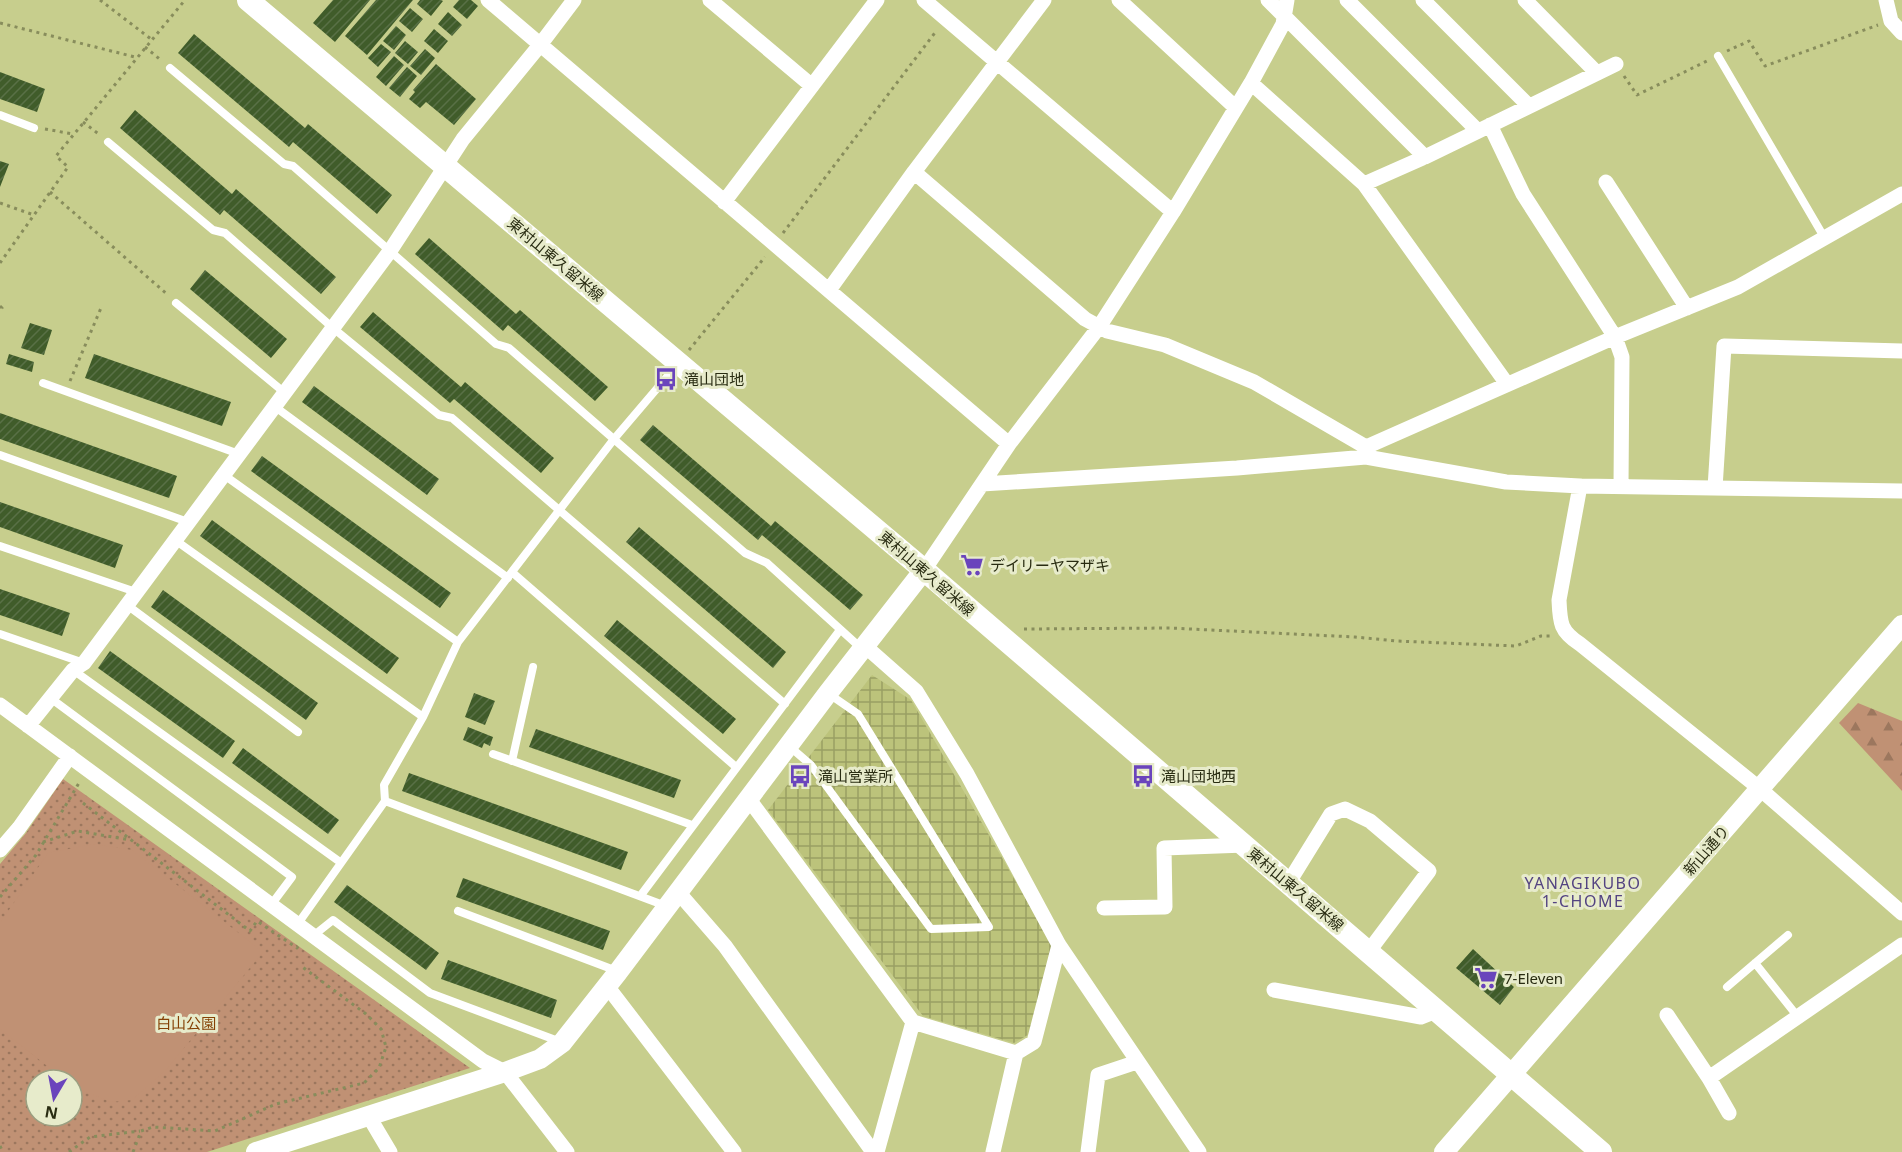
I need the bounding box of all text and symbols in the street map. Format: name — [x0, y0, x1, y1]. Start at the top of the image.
street label: 東村山東久留米線 — [504, 213, 608, 305]
bus stop icon: 滝山団地 — [653, 366, 679, 392]
place label: 滝山団地 — [684, 369, 744, 389]
street label: 東村山東久留米線 — [875, 526, 979, 620]
supermarket icon: デイリーヤマザキ — [959, 552, 985, 578]
place label: デイリーヤマザキ — [990, 555, 1110, 575]
bus stop icon: 滝山営業所 — [787, 763, 813, 789]
bus stop icon: 滝山団地西 — [1130, 763, 1156, 789]
place label: 滝山営業所 — [818, 766, 893, 786]
place label: 滝山団地西 — [1161, 766, 1236, 786]
street label: 新山通り — [1679, 821, 1733, 879]
street label: 東村山東久留米線 — [1244, 843, 1348, 935]
district label: YANAGIKUBO 1-CHOME — [1525, 872, 1641, 912]
supermarket icon: 7-Eleven — [1473, 965, 1499, 991]
place label: 7-Eleven — [1504, 968, 1563, 988]
park label: 白山公園 — [156, 1013, 216, 1033]
north arrow — [24, 1068, 84, 1128]
text: N — [43, 1101, 60, 1125]

